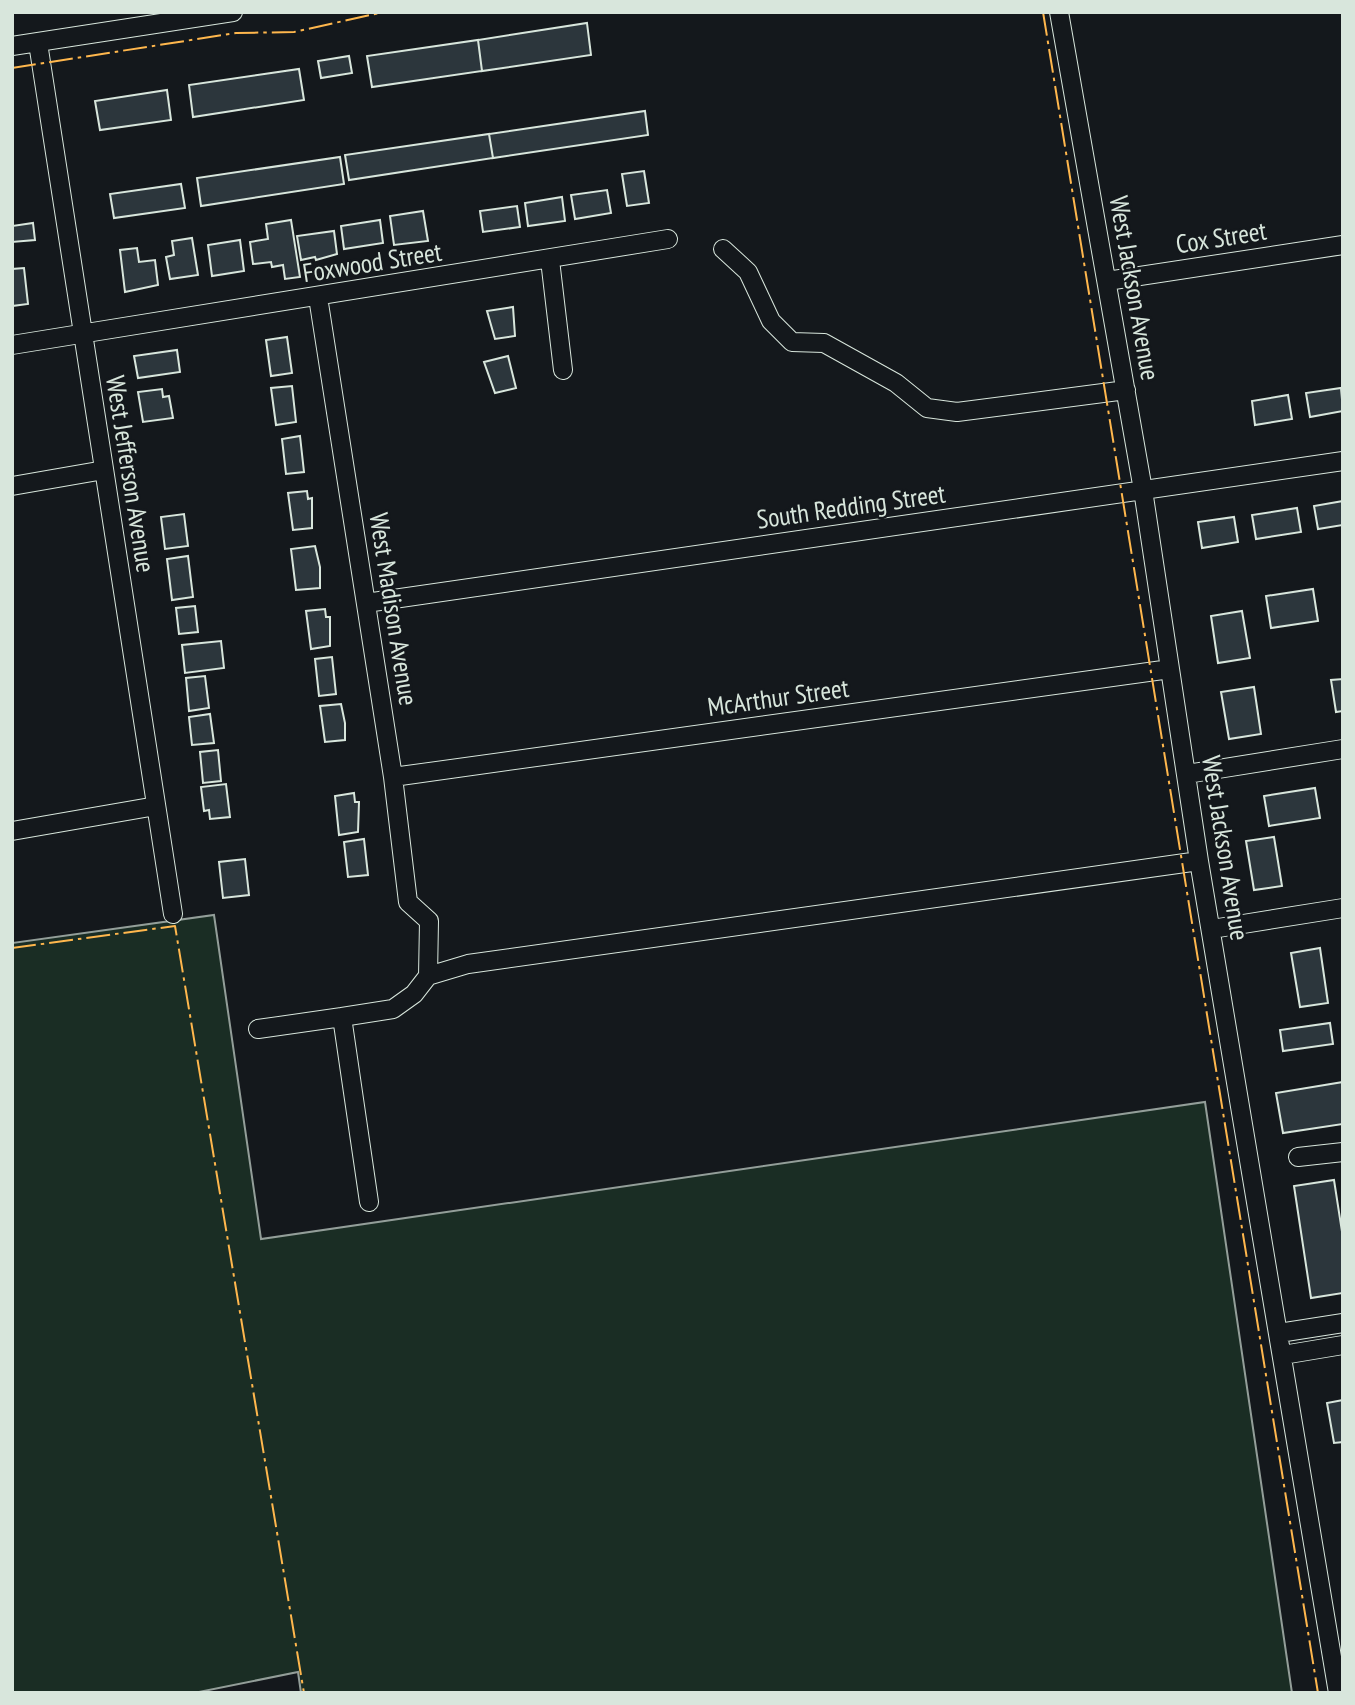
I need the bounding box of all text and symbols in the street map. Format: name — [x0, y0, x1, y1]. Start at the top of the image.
street label: West Jackson Avenue — [1103, 193, 1167, 383]
street label: Cox Street — [1173, 214, 1269, 260]
street label: Foxwood Street — [300, 235, 444, 289]
street label: West Jefferson Avenue — [99, 373, 163, 575]
street label: South Redding Street — [755, 476, 947, 536]
street label: West Madison Avenue — [362, 510, 426, 708]
street label: McArthur Street — [705, 671, 851, 723]
street label: West Jackson Avenue — [1195, 753, 1257, 943]

